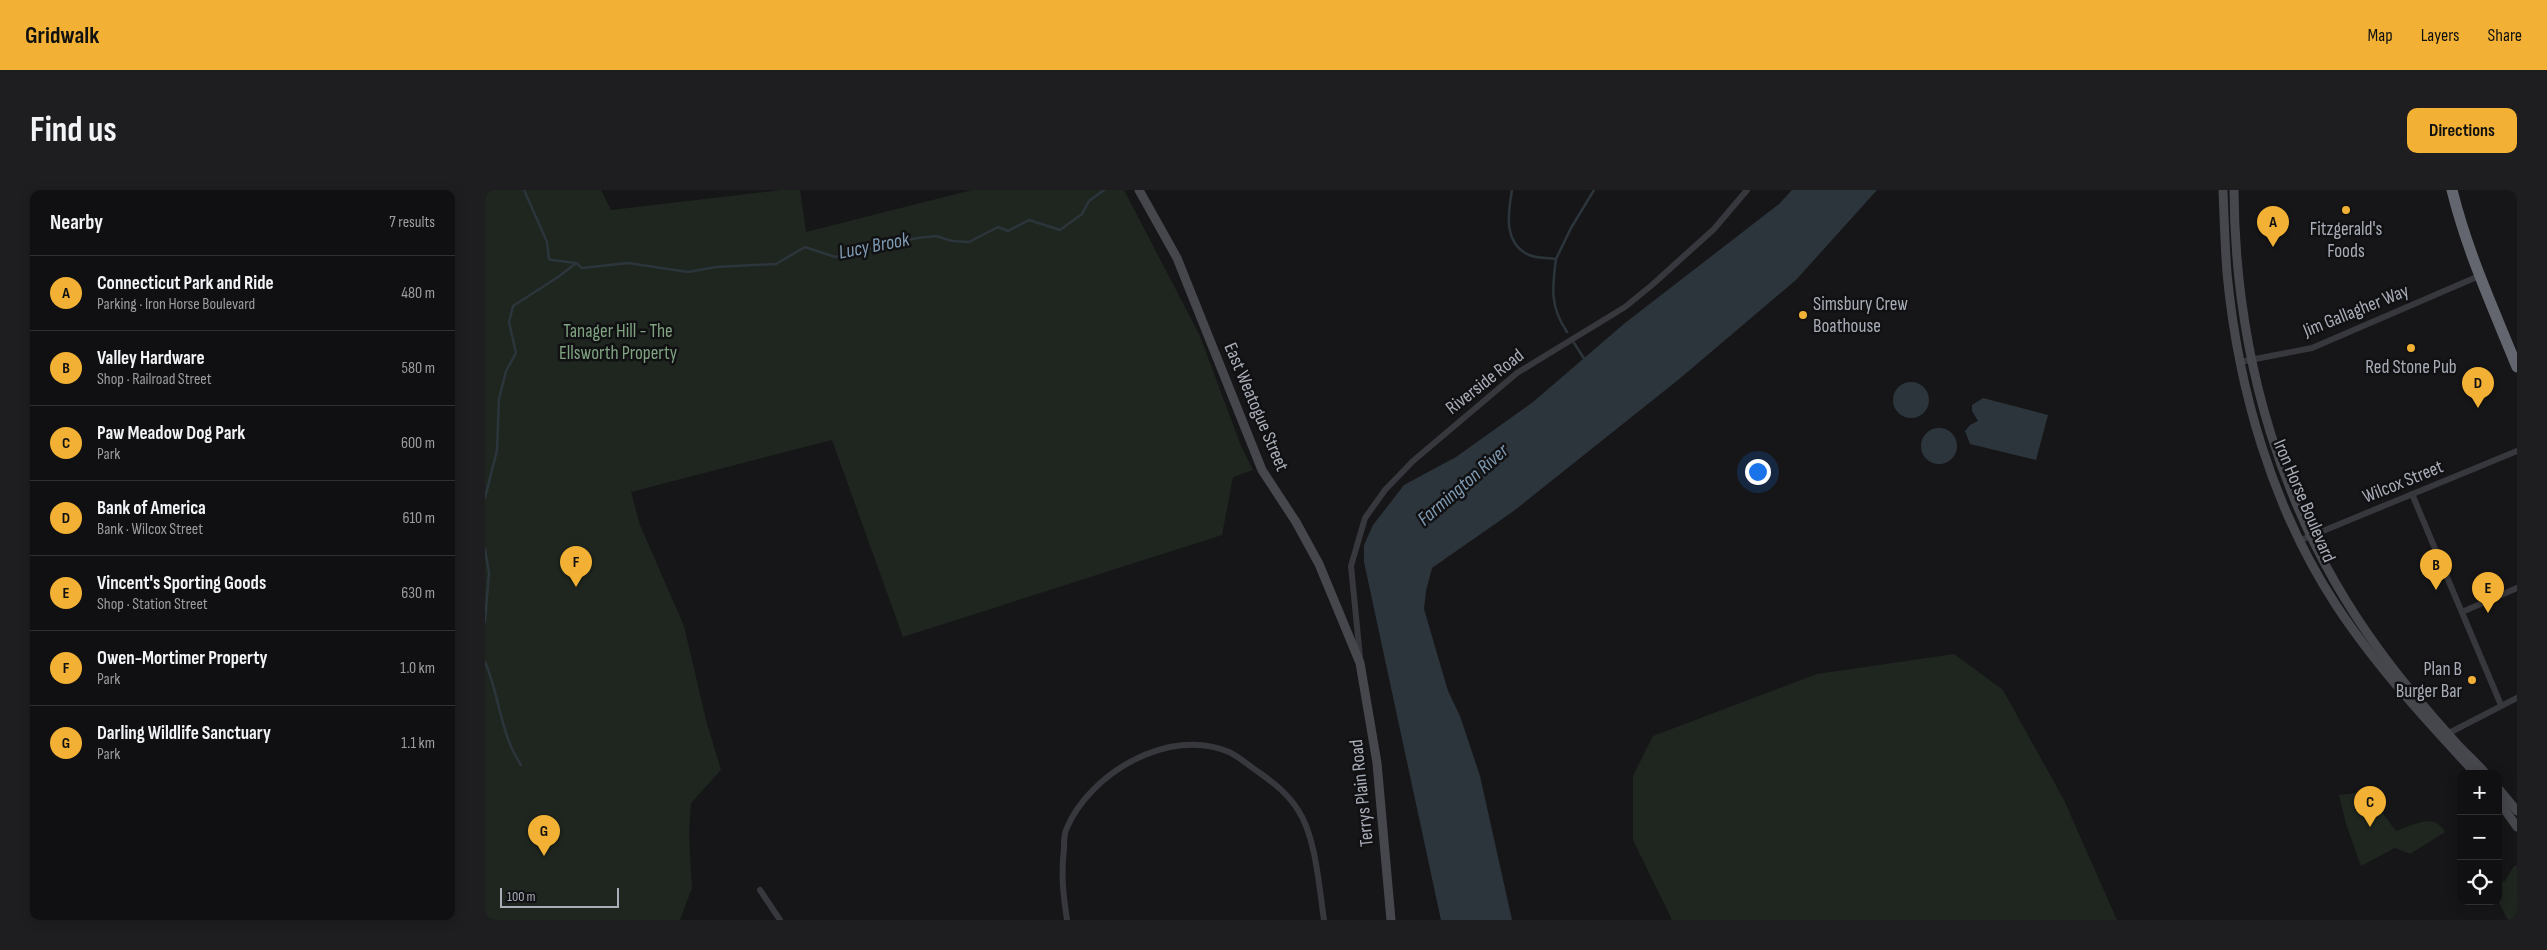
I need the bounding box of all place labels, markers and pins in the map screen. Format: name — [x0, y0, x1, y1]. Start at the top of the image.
marker: Fitzgerald's Foods — [2340, 204, 2352, 216]
pin: A — [2257, 206, 2289, 247]
place label: Fitzgerald's Foods — [2310, 218, 2382, 263]
place label: Simsbury Crew Boathouse — [1813, 293, 1908, 338]
marker: Simsbury Crew Boathouse — [1797, 309, 1809, 321]
marker: Red Stone Pub — [2405, 342, 2417, 354]
place label: Red Stone Pub — [2365, 356, 2457, 379]
pin: D — [2462, 367, 2494, 408]
pin: F — [560, 546, 592, 587]
pin: B — [2420, 549, 2452, 590]
pin: E — [2472, 572, 2504, 613]
place label: Plan B Burger Bar — [2396, 658, 2463, 703]
marker: Plan B Burger Bar — [2466, 674, 2478, 686]
pin: C — [2354, 786, 2386, 827]
pin: G — [528, 815, 560, 856]

